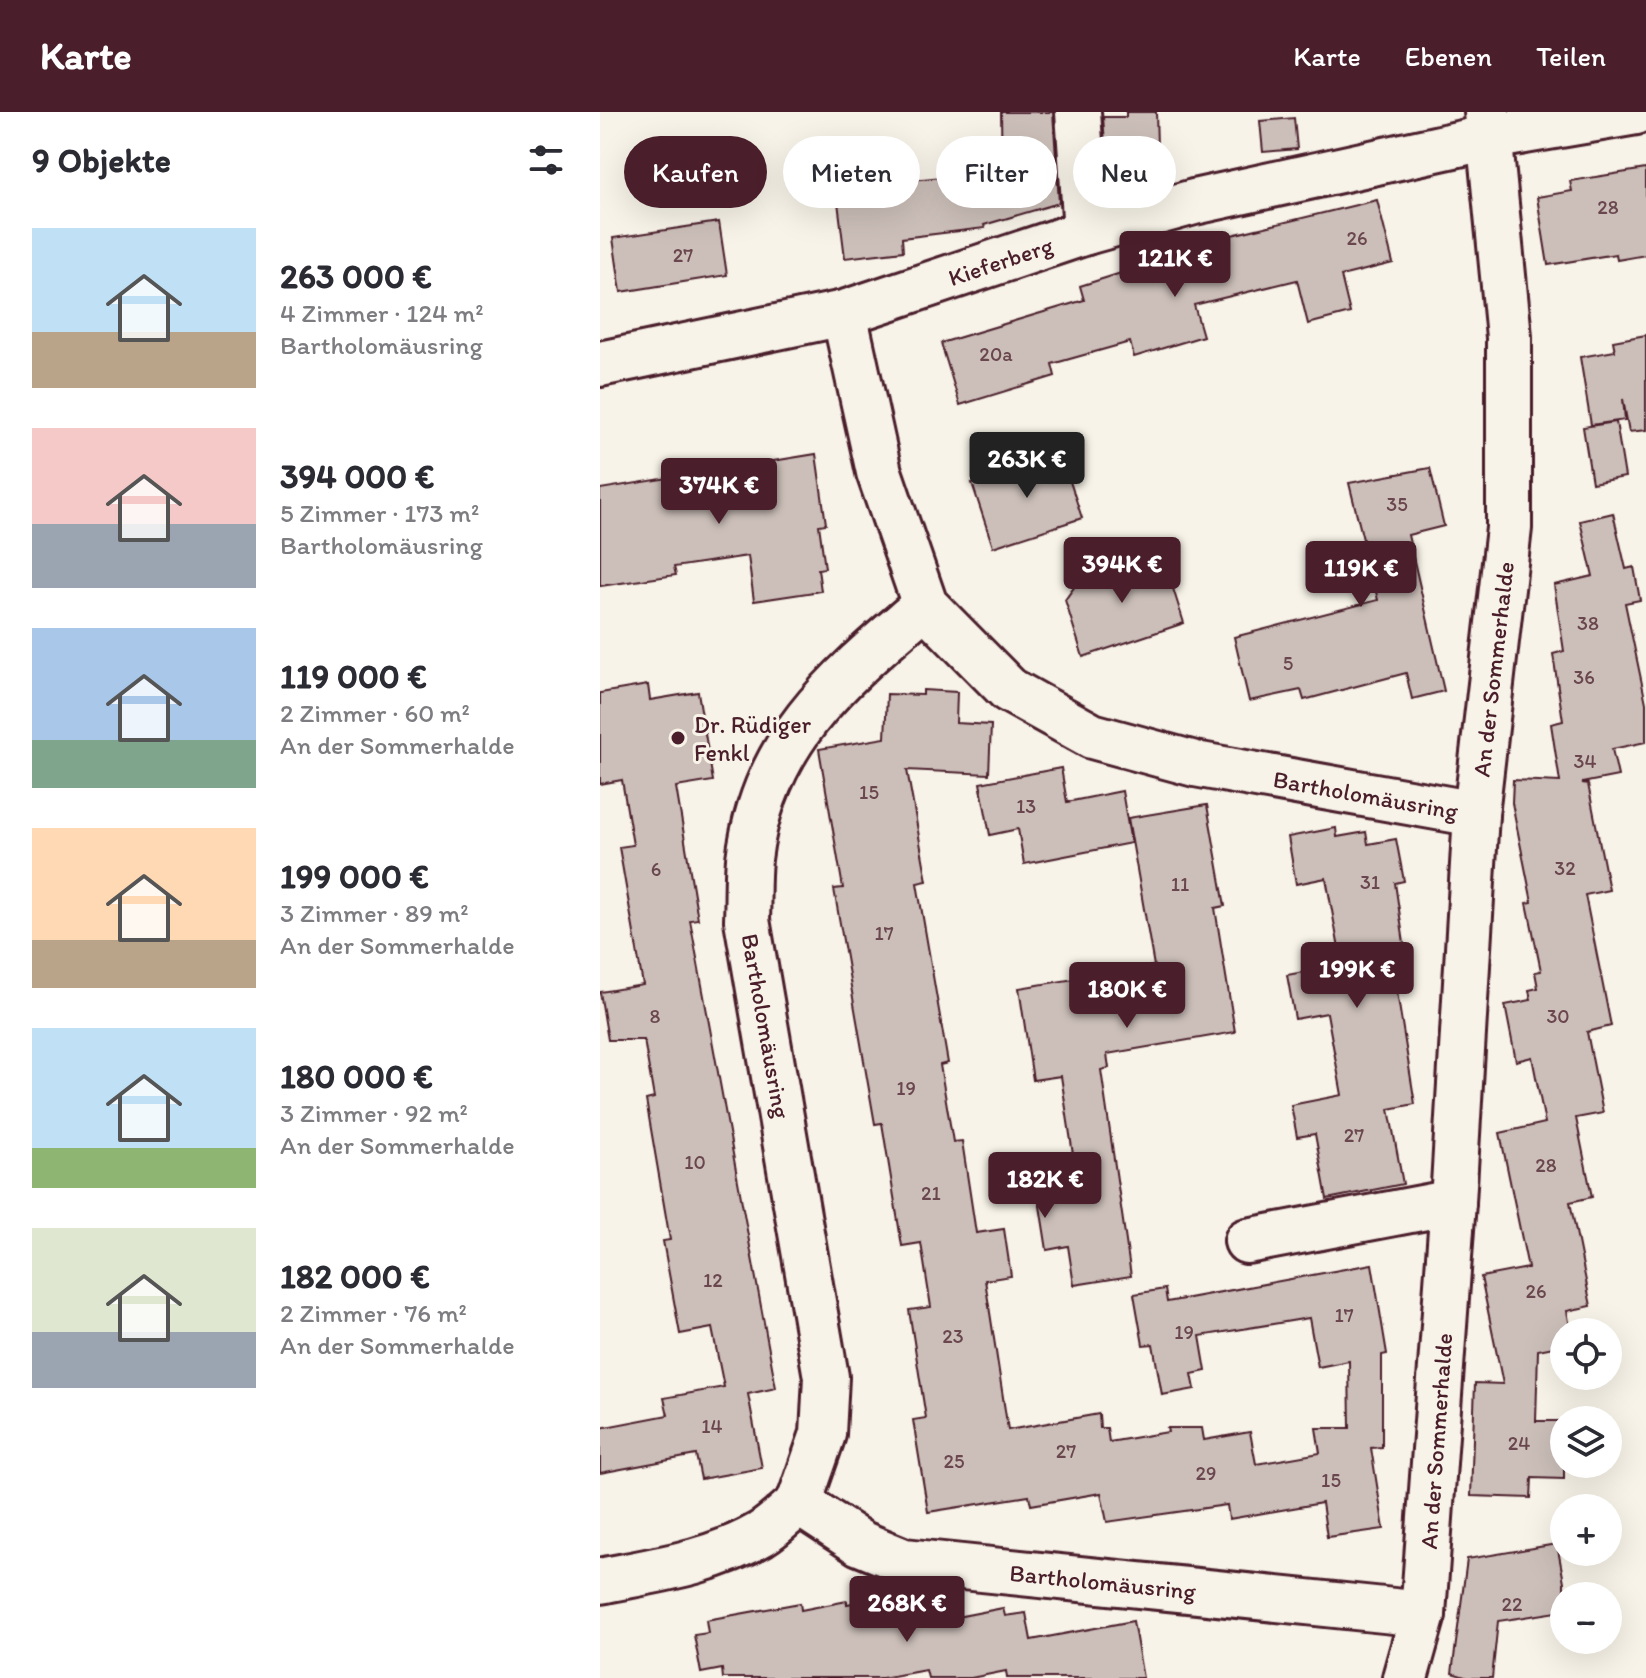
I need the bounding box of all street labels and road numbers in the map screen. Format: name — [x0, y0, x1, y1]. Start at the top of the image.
street label: Kieferberg — [944, 230, 1057, 292]
street label: An der Sommerhalde — [1466, 560, 1520, 778]
street label: Bartholomäusring — [1271, 764, 1461, 825]
street label: Bartholomäusring — [735, 931, 797, 1121]
street label: An der Sommerhalde — [1413, 1332, 1458, 1550]
street label: Bartholomäusring — [1008, 1557, 1198, 1605]

